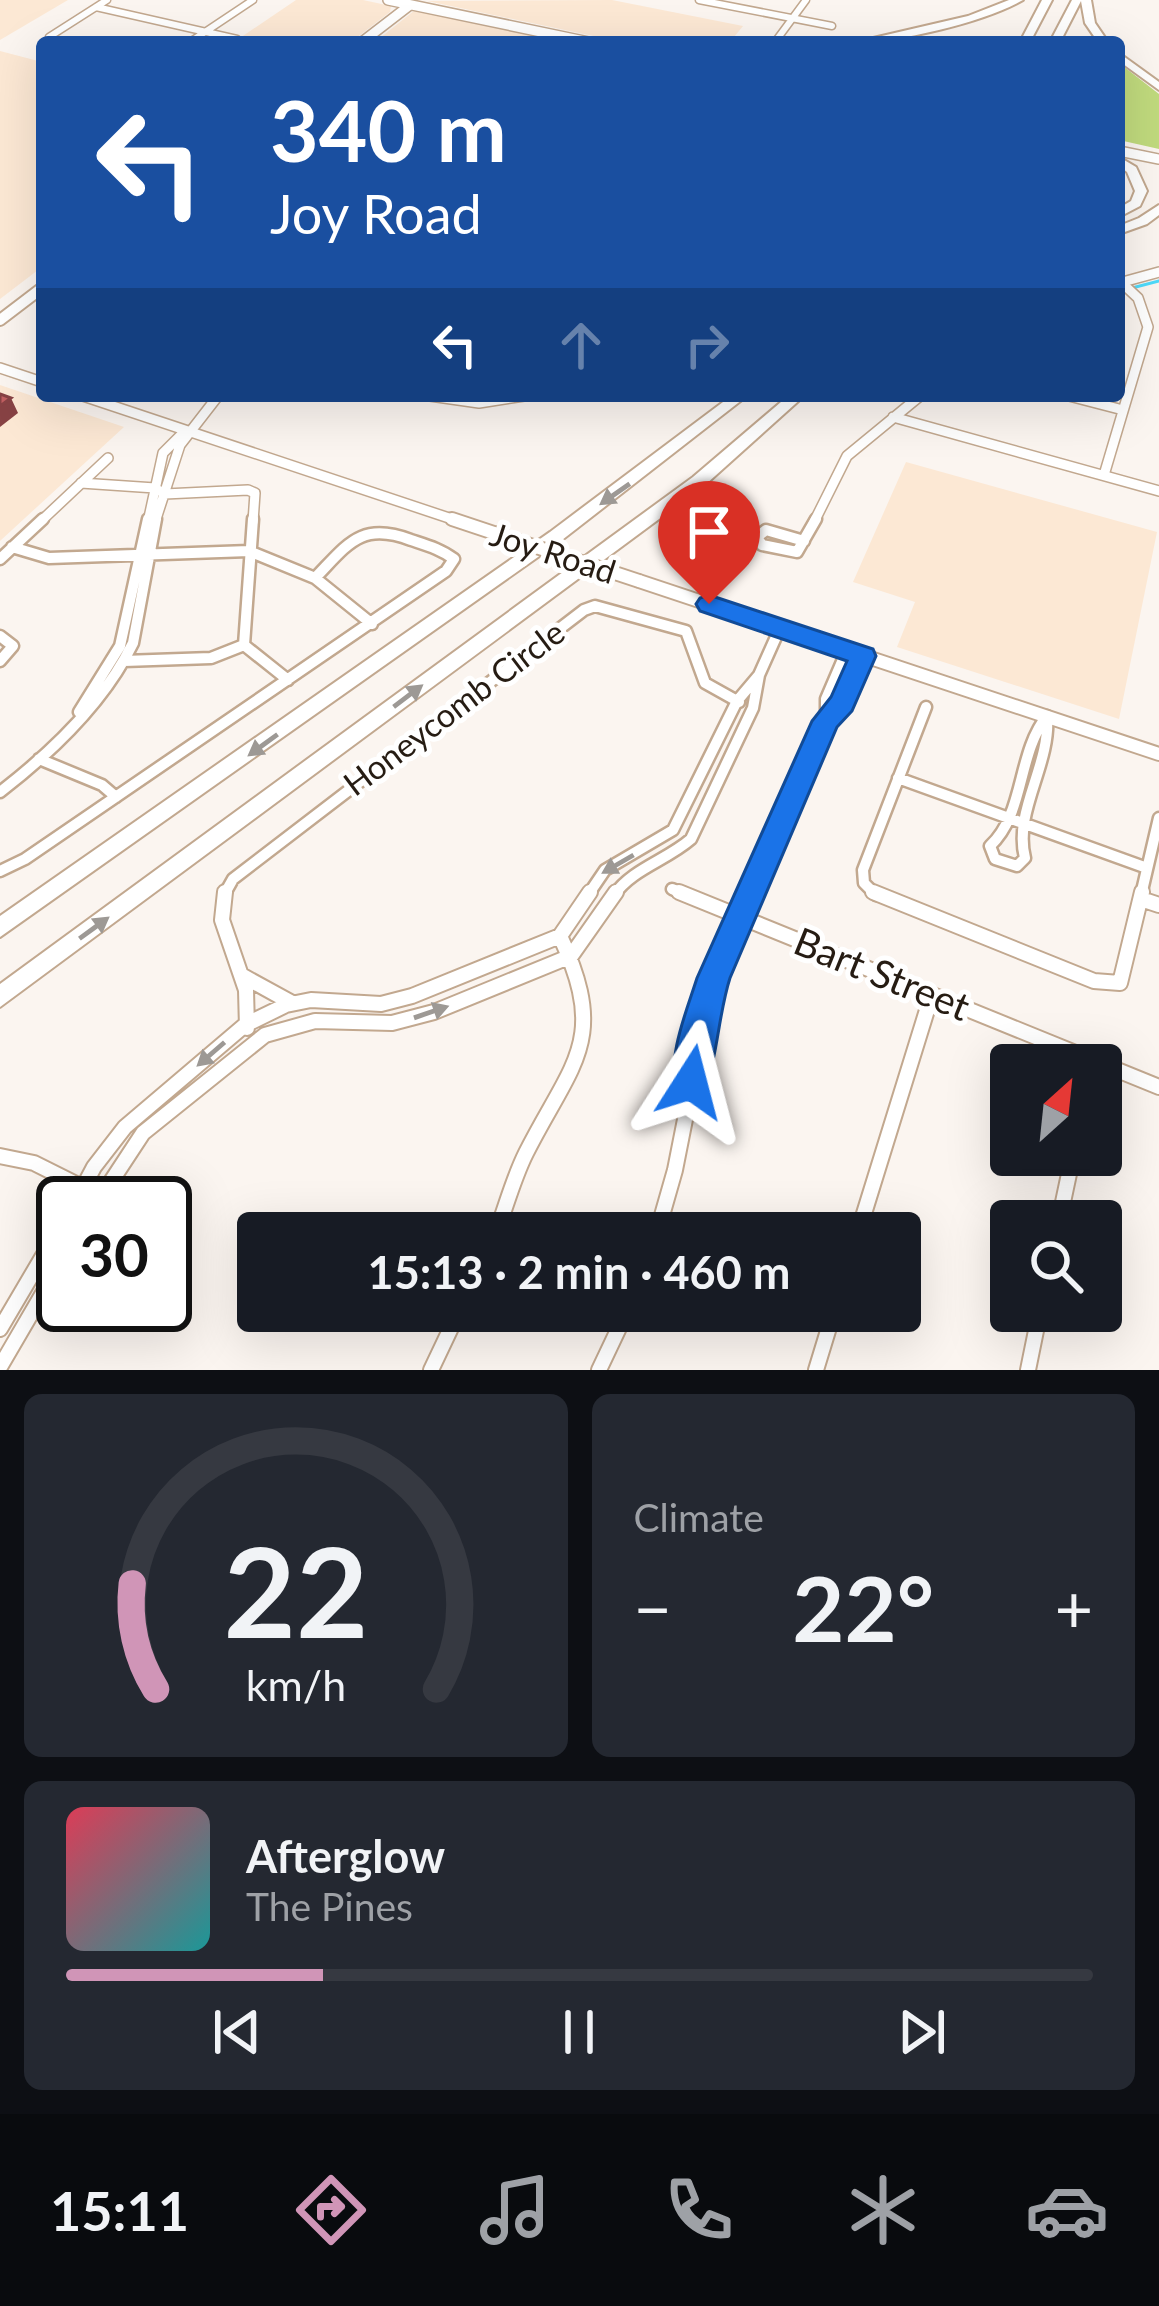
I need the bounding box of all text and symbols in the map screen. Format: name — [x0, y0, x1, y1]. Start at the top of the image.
text: 340 m — [270, 79, 507, 180]
icon: left — [72, 84, 228, 240]
text: Joy Road — [270, 181, 482, 246]
icon: left — [422, 312, 488, 378]
icon: ahead — [548, 312, 614, 378]
icon: right — [674, 312, 740, 378]
one-way arrow — [599, 481, 631, 505]
pin — [658, 481, 760, 604]
icon: arrive — [676, 499, 742, 565]
street label: Joy Road — [486, 513, 621, 591]
street label: Honeycomb Circle — [335, 611, 572, 803]
one-way arrow — [392, 685, 424, 709]
one-way arrow — [247, 733, 279, 756]
one-way arrow — [601, 852, 635, 873]
one-way arrow — [78, 916, 110, 940]
street label: Bart Street — [788, 917, 977, 1029]
one-way arrow — [413, 1001, 449, 1020]
position arrow — [628, 1019, 754, 1145]
one-way arrow — [196, 1041, 226, 1067]
north arrow — [990, 1044, 1122, 1176]
map controls — [990, 1044, 1122, 1332]
speed limit sign: 30 — [36, 1176, 192, 1332]
button: search — [990, 1200, 1122, 1332]
text: 15:13 · 2 min · 460 m — [368, 1245, 790, 1299]
text: Climate — [634, 1494, 764, 1540]
text: 22 — [223, 1515, 368, 1665]
text: 22° — [792, 1553, 934, 1661]
text: − — [634, 1568, 672, 1647]
text: + — [1055, 1568, 1093, 1647]
text: km/h — [246, 1658, 346, 1709]
text: Afterglow — [246, 1829, 445, 1883]
text: The Pines — [246, 1883, 413, 1929]
icon: previous — [204, 1999, 270, 2065]
icon: pause — [546, 1999, 612, 2065]
icon: next — [889, 1999, 955, 2065]
icon: directions — [289, 2168, 373, 2252]
icon: music — [473, 2168, 557, 2252]
icon: phone — [657, 2168, 741, 2252]
icon: climate — [841, 2168, 925, 2252]
icon: car — [1025, 2168, 1109, 2252]
text: 15:11 — [50, 2178, 189, 2243]

